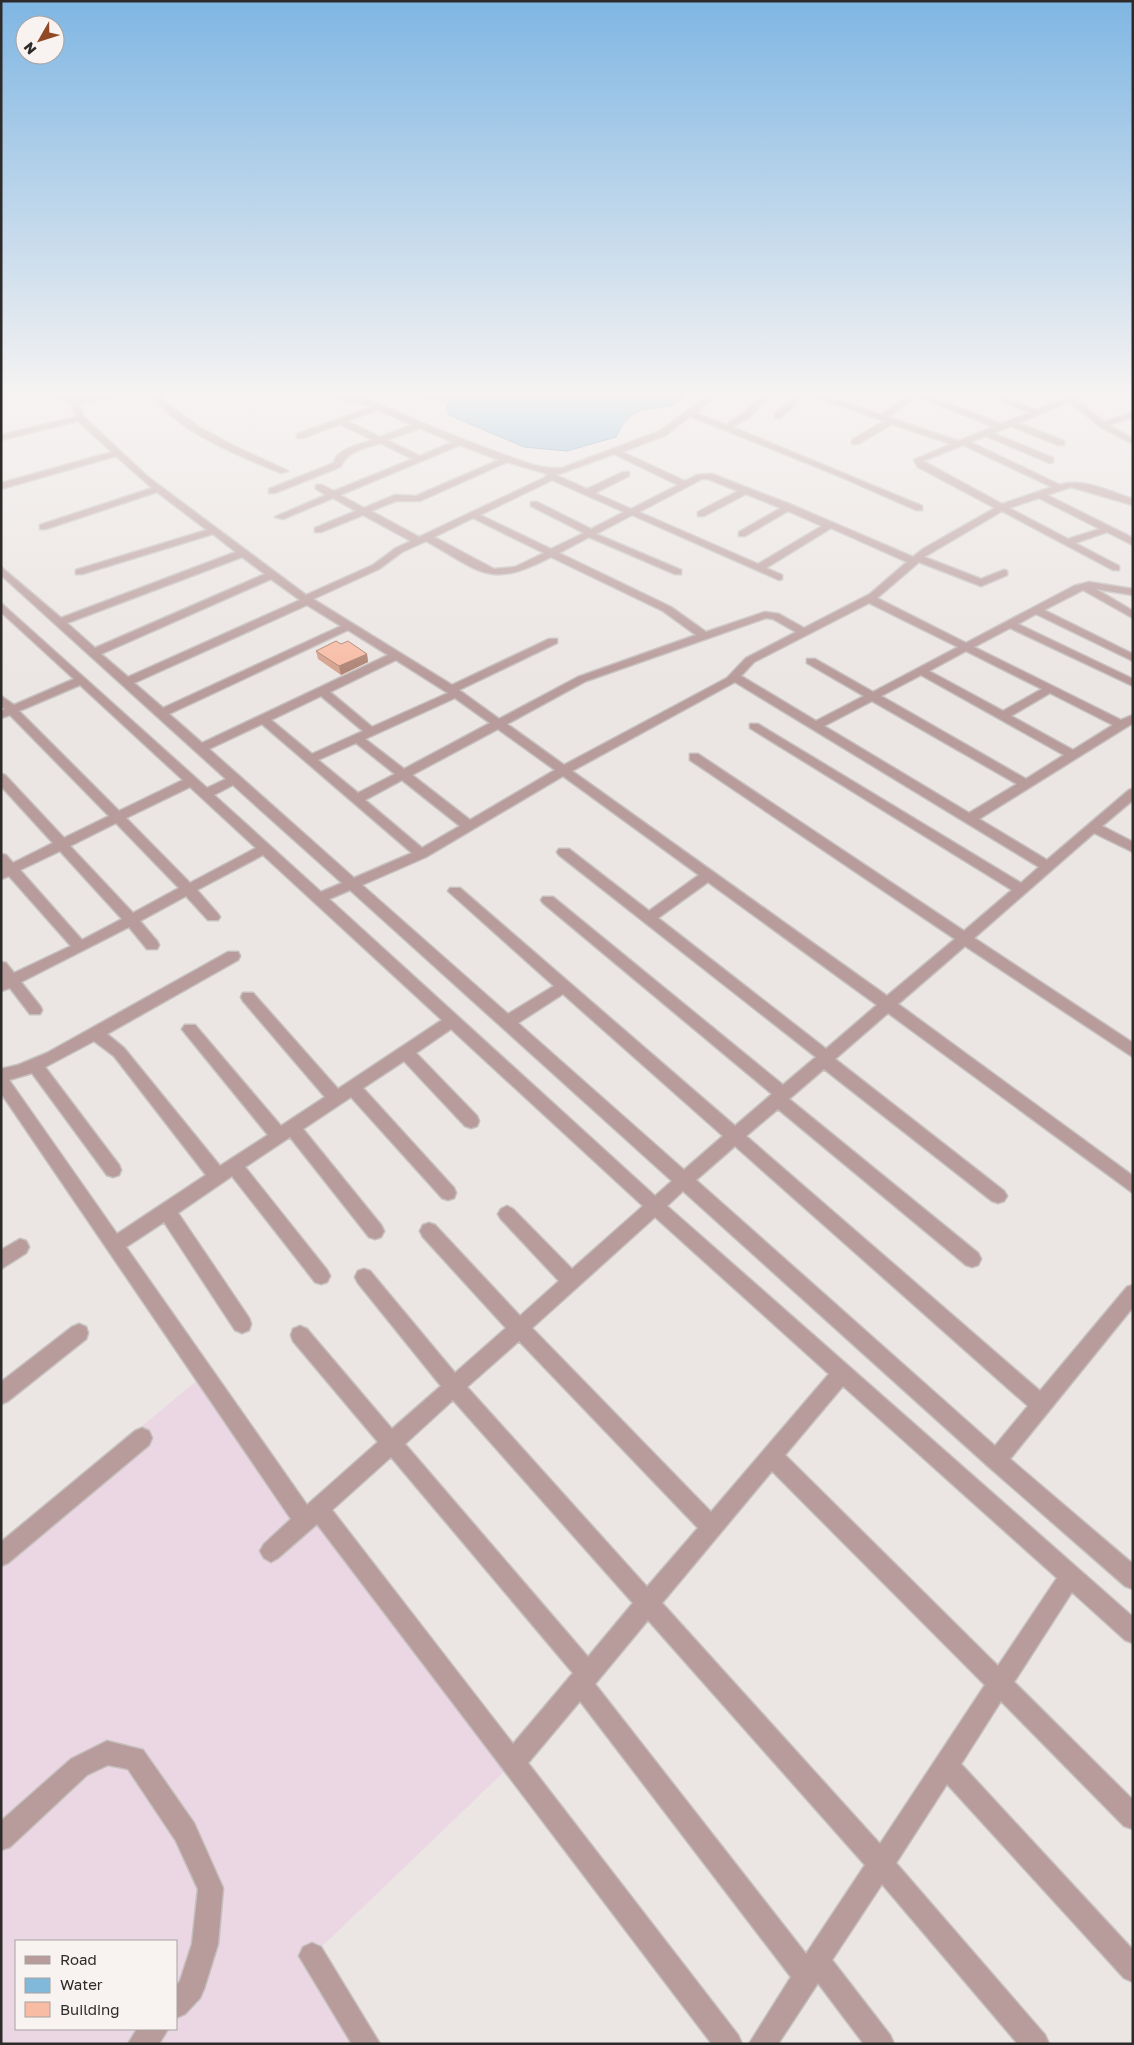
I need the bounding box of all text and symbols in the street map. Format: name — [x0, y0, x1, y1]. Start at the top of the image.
north arrow — [15, 15, 65, 65]
text: N — [20, 39, 39, 58]
legend — [15, 1940, 178, 2030]
text: Road — [60, 1950, 97, 1968]
text: Water — [60, 1975, 103, 1993]
text: Building — [60, 2000, 120, 2018]

